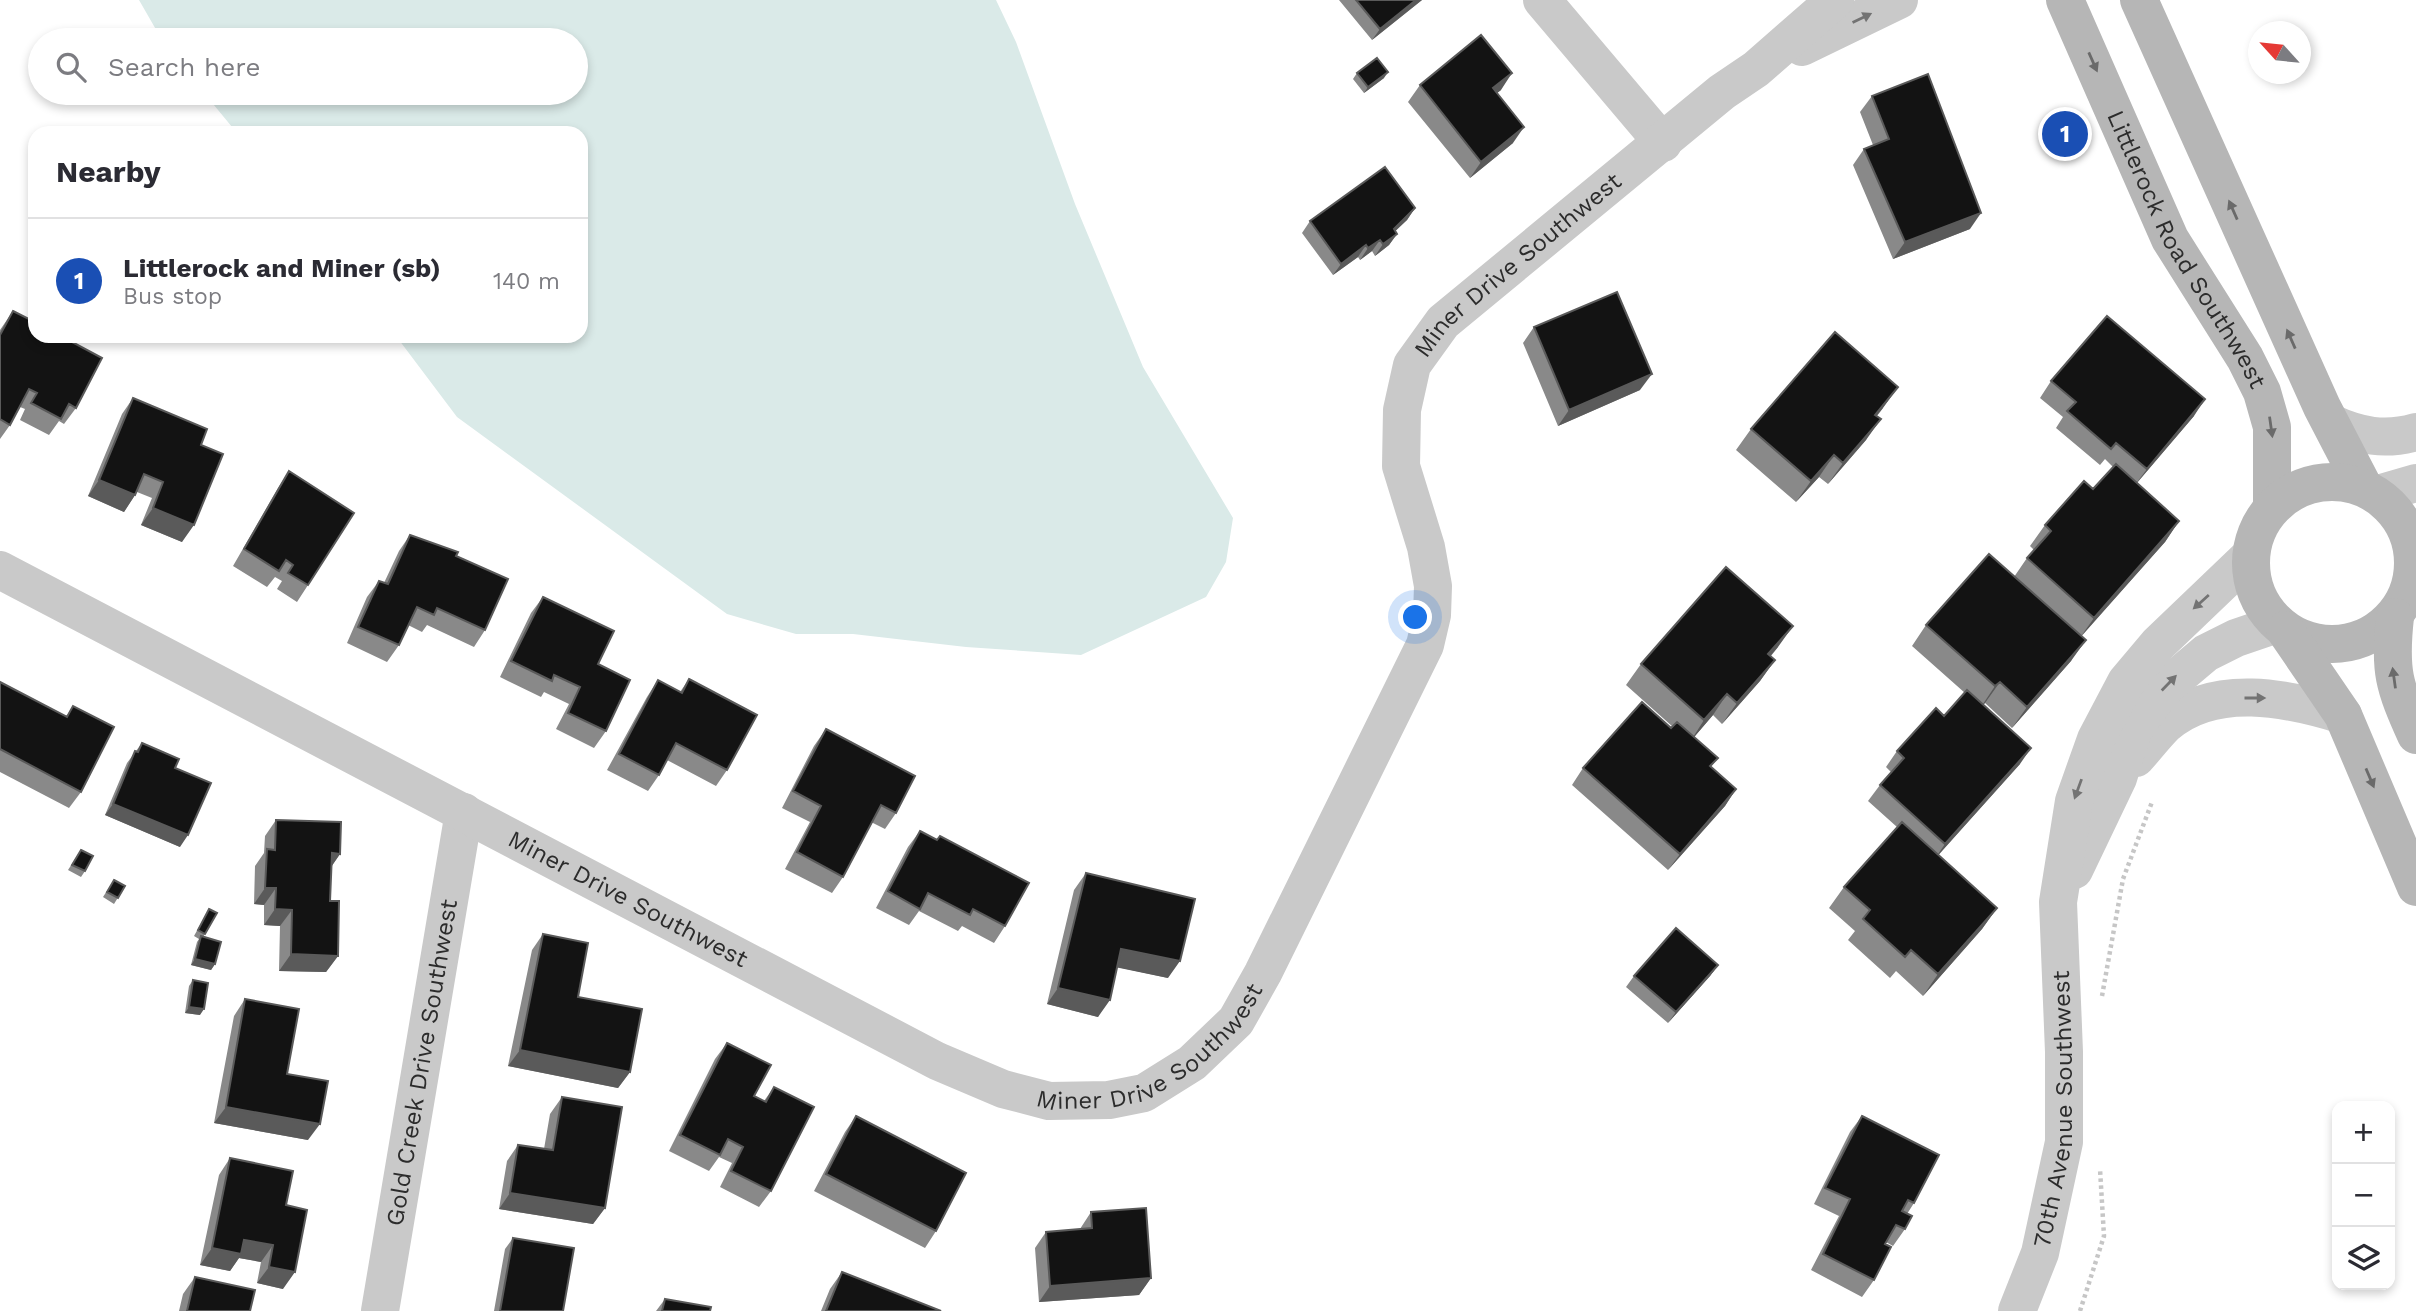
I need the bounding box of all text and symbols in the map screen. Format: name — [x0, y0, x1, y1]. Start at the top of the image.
one-way arrow — [1852, 12, 1872, 23]
north arrow — [2248, 21, 2311, 84]
search box — [28, 28, 588, 105]
icon: search — [52, 48, 90, 86]
text: Search here — [108, 52, 260, 82]
one-way arrow — [2088, 52, 2099, 73]
street label: Littlerock Road Southwest — [2101, 106, 2272, 393]
pin: 1 — [2042, 108, 2088, 160]
text: Nearby — [56, 154, 161, 189]
street label: Miner Drive Southwest — [1408, 167, 1627, 362]
one-way arrow — [2227, 200, 2239, 220]
text: Littlerock and Miner (sb) — [123, 253, 441, 283]
text: 1 — [74, 268, 84, 295]
text: 140 m — [493, 268, 560, 295]
text: Bus stop — [123, 283, 222, 310]
one-way arrow — [2286, 329, 2297, 349]
one-way arrow — [2265, 416, 2276, 438]
one-way arrow — [2192, 594, 2210, 610]
your location — [1398, 600, 1432, 634]
one-way arrow — [2389, 667, 2400, 689]
one-way arrow — [2161, 675, 2178, 692]
one-way arrow — [2245, 692, 2267, 703]
one-way arrow — [2365, 767, 2376, 788]
one-way arrow — [2072, 778, 2083, 799]
street label: Miner Drive Southwest — [503, 825, 753, 973]
street label: Gold Creek Drive Southwest — [381, 897, 463, 1228]
street label: 70th Avenue Southwest — [2028, 970, 2078, 1250]
street label: Miner Drive Southwest — [1034, 978, 1268, 1117]
map controls — [2332, 1101, 2395, 1290]
button: + — [2332, 1101, 2395, 1164]
button: − — [2332, 1164, 2395, 1227]
button: layers — [2332, 1227, 2395, 1290]

